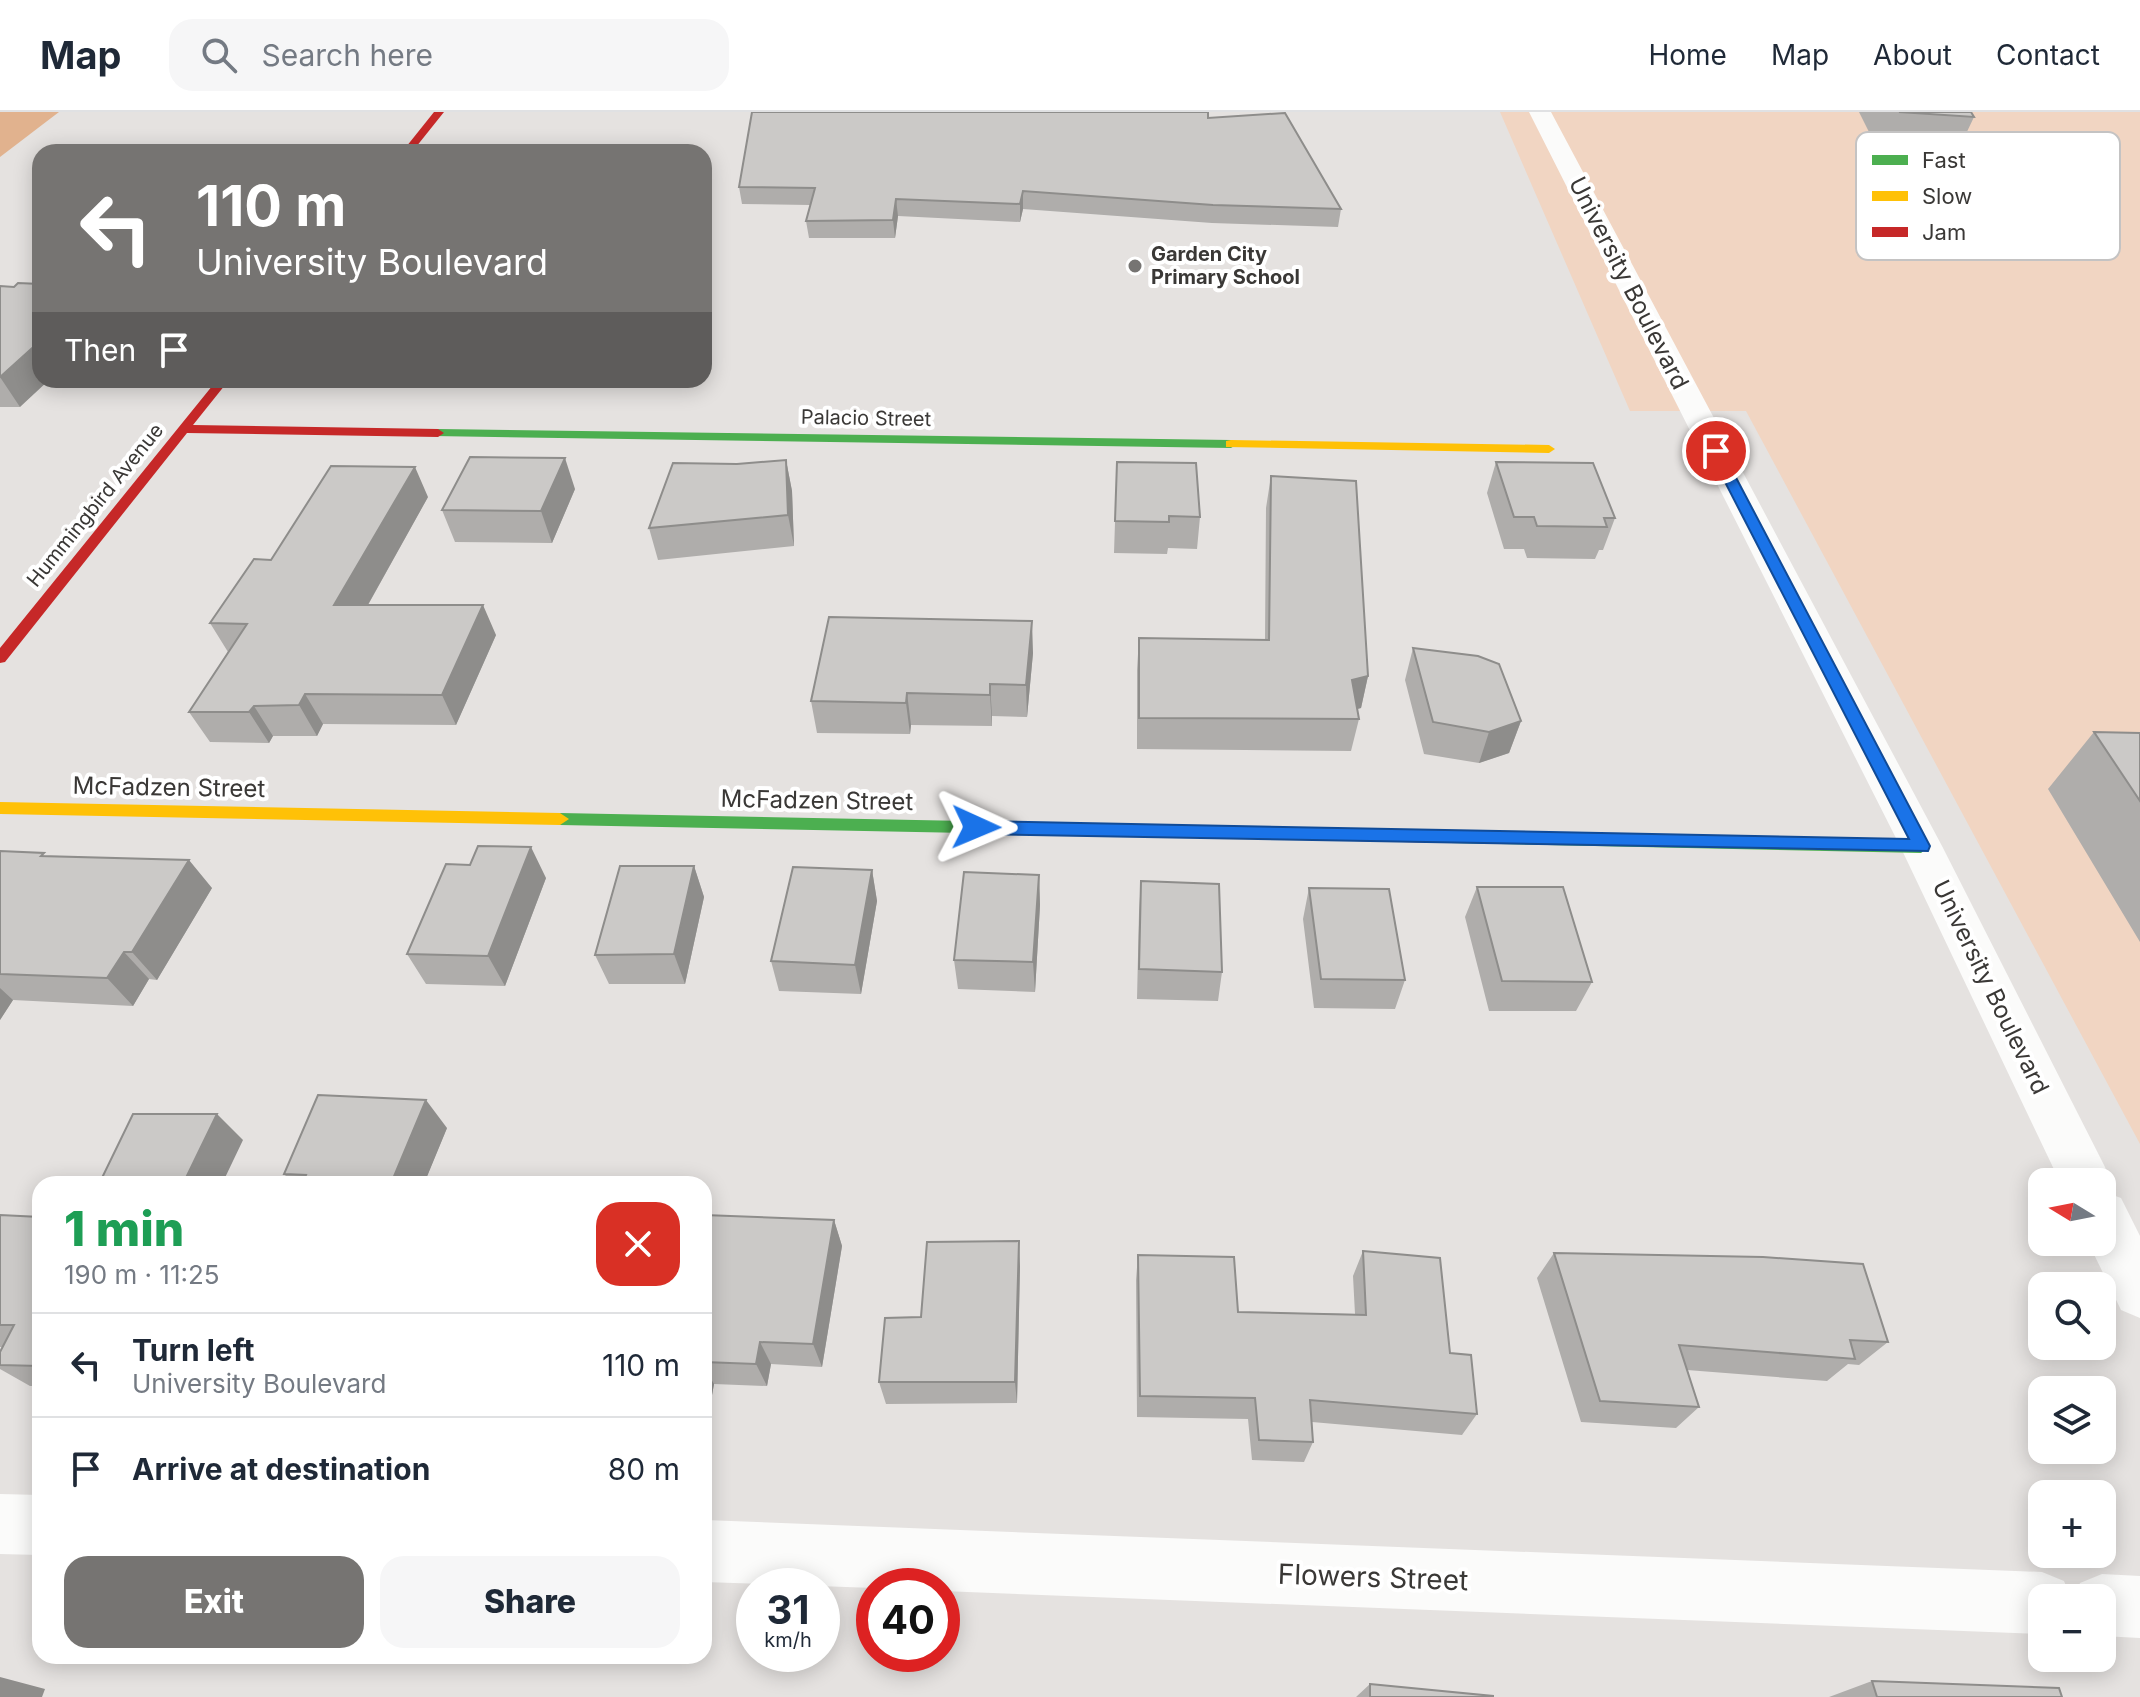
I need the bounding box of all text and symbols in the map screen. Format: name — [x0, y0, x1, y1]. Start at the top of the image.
search box — [169, 19, 729, 91]
text: Map — [40, 32, 121, 78]
icon: search — [197, 33, 241, 77]
text: Search here — [261, 37, 433, 73]
text: Home — [1648, 38, 1727, 72]
text: Map — [1771, 38, 1829, 72]
text: About — [1873, 38, 1952, 72]
text: Contact — [1996, 38, 2100, 72]
legend — [1856, 132, 2120, 260]
text: Fast — [1922, 147, 1966, 173]
text: 110 m — [196, 172, 346, 240]
street label: University Boulevard — [1563, 172, 1695, 394]
icon: left — [64, 176, 168, 280]
text: Slow — [1922, 183, 1972, 209]
text: Jam — [1922, 219, 1966, 245]
text: University Boulevard — [196, 240, 548, 284]
place label: Garden City Primary School — [1151, 242, 1300, 289]
marker: Garden City Primary School — [1126, 257, 1144, 275]
icon: arrive — [152, 328, 196, 372]
text: Then — [64, 332, 136, 368]
street label: Palacio Street — [801, 405, 932, 431]
pin — [1682, 417, 1750, 485]
street label: Hummingbird Avenue — [22, 419, 168, 591]
icon: arrive — [1694, 429, 1738, 473]
street label: McFadzen Street — [72, 771, 266, 803]
street label: McFadzen Street — [720, 784, 914, 816]
position arrow — [934, 785, 1018, 869]
street label: University Boulevard — [1927, 875, 2055, 1099]
north arrow — [2028, 1168, 2116, 1256]
map controls — [2028, 1168, 2116, 1672]
text: 1 min — [64, 1199, 184, 1258]
button: close — [596, 1202, 680, 1286]
text: 190 m · 11:25 — [64, 1259, 220, 1290]
button: search — [2028, 1272, 2116, 1360]
text: Turn left — [132, 1332, 254, 1368]
icon: left — [64, 1343, 108, 1387]
text: 110 m — [602, 1347, 680, 1383]
text: University Boulevard — [132, 1368, 386, 1399]
button: layers — [2028, 1376, 2116, 1464]
icon: arrive — [64, 1447, 108, 1491]
text: Arrive at destination — [132, 1451, 430, 1487]
text: 80 m — [608, 1451, 680, 1487]
button: + — [2028, 1480, 2116, 1568]
button: Exit — [64, 1556, 364, 1648]
button: Share — [380, 1556, 680, 1648]
street label: Flowers Street — [1277, 1557, 1469, 1597]
speed limit sign: 40 — [856, 1568, 960, 1672]
button: − — [2028, 1584, 2116, 1672]
text: 31 — [766, 1585, 810, 1634]
text: km/h — [764, 1628, 812, 1652]

